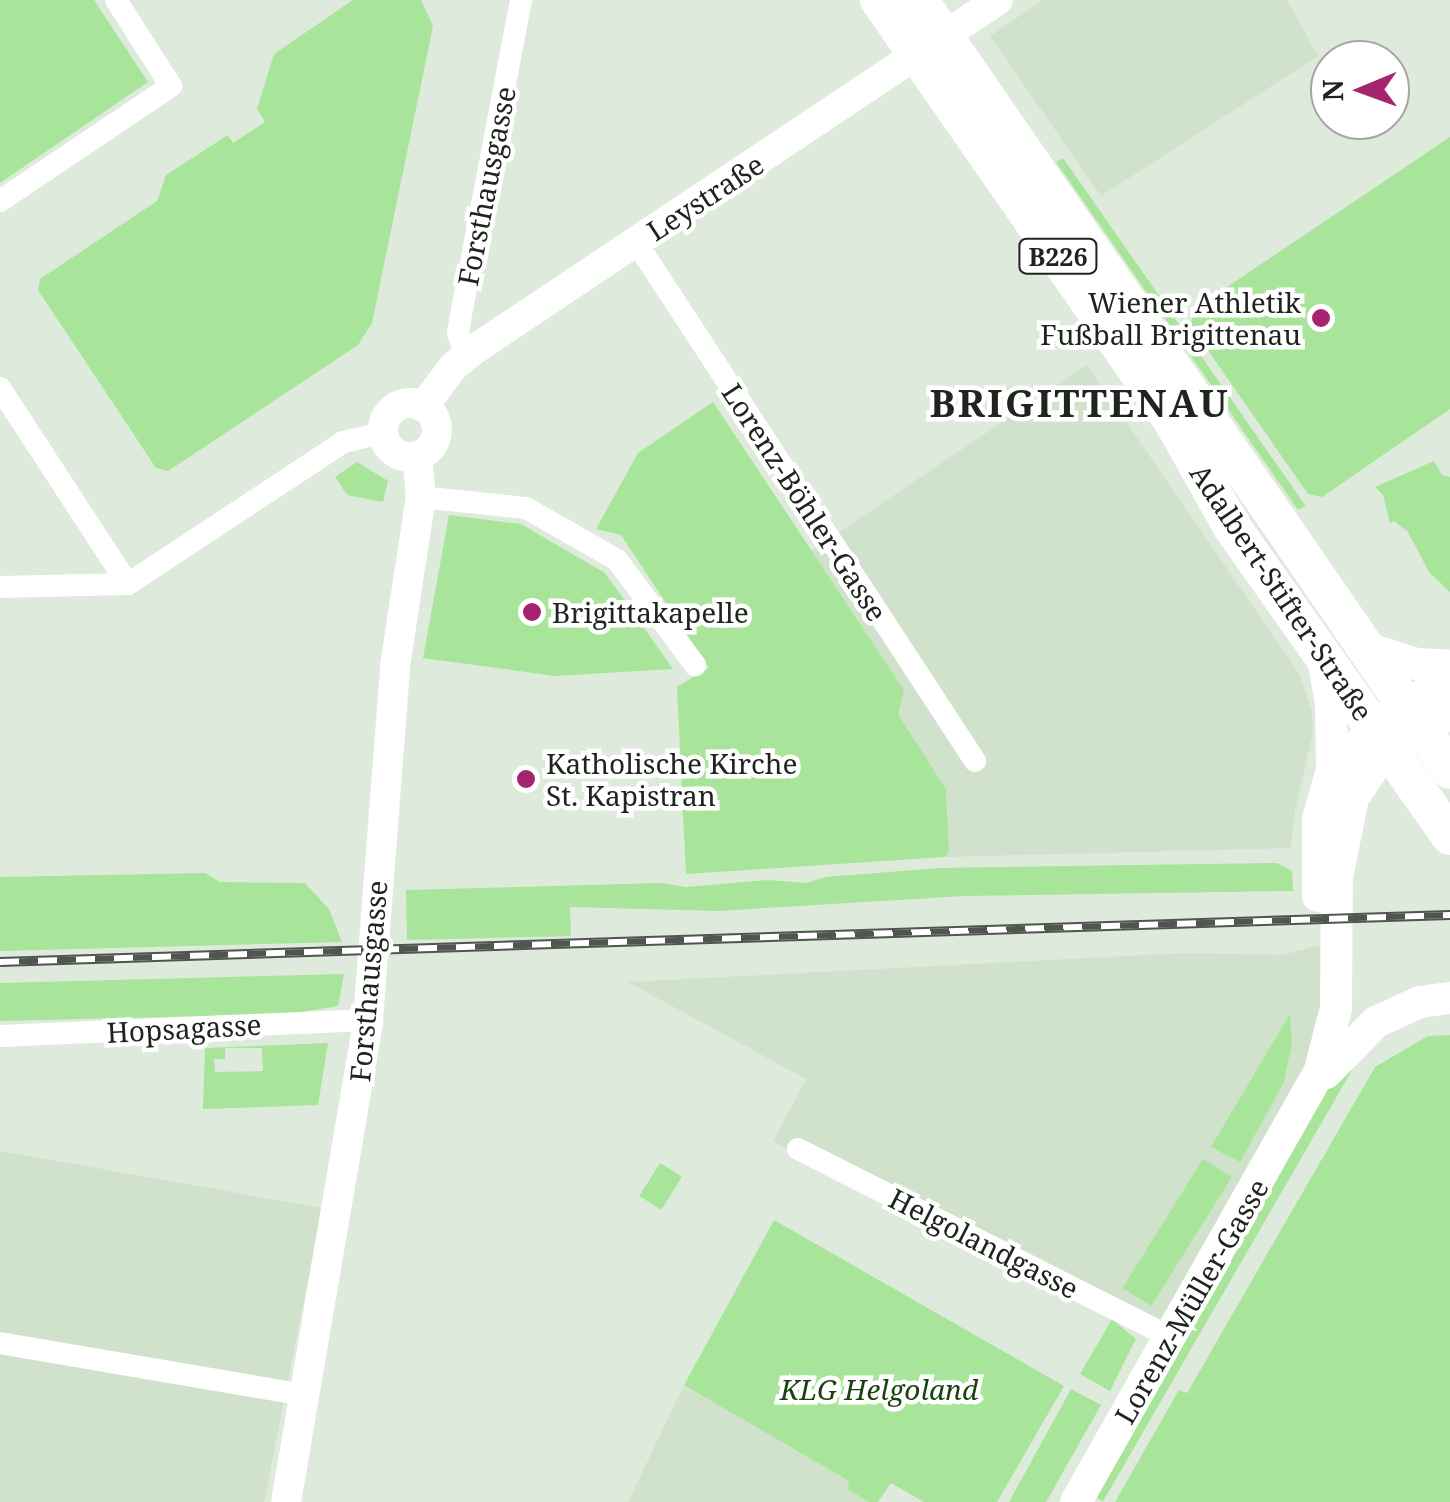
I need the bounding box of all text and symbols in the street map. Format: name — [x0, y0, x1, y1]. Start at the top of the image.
north arrow — [1310, 40, 1410, 140]
text: N — [1313, 79, 1351, 102]
street label: Forsthausgasse — [450, 84, 522, 288]
street label: Leystraße — [640, 147, 770, 247]
road number: B226 — [1018, 236, 1098, 276]
place label: Wiener Athletik Fußball Brigittenau — [1040, 285, 1301, 351]
marker: Wiener Athletik Fußball Brigittenau — [1310, 307, 1332, 329]
street label: Lorenz-Böhler-Gasse — [716, 377, 894, 627]
district label: BRIGITTENAU — [930, 380, 1230, 426]
street label: Adalbert-Stifter-Straße — [1184, 457, 1380, 727]
place label: Brigittakapelle — [552, 595, 749, 629]
marker: Brigittakapelle — [521, 601, 543, 623]
place label: Katholische Kirche St. Kapistran — [546, 746, 798, 812]
marker: Katholische Kirche St. Kapistran — [515, 768, 537, 790]
street label: Forsthausgasse — [342, 879, 394, 1083]
street label: Hopsagasse — [106, 1007, 262, 1049]
street label: Lorenz-Müller-Gasse — [1107, 1173, 1275, 1429]
street label: Helgolandgasse — [884, 1181, 1084, 1305]
park label: KLG Helgoland — [780, 1372, 978, 1406]

